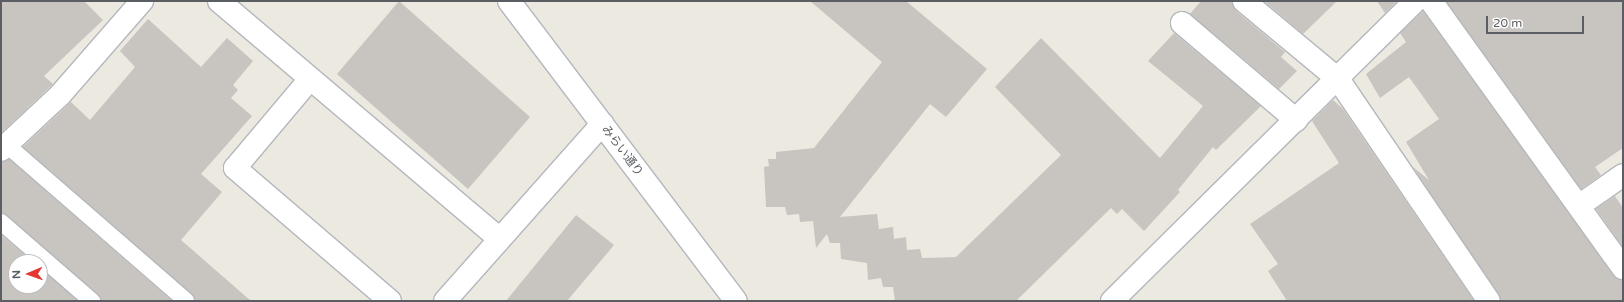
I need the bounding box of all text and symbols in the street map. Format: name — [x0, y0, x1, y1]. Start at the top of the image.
scale bar — [1488, 8, 1586, 34]
text: 20 m — [1493, 16, 1522, 30]
street label: みらい通り — [598, 123, 646, 179]
north arrow — [8, 254, 48, 294]
text: N — [10, 270, 23, 279]

